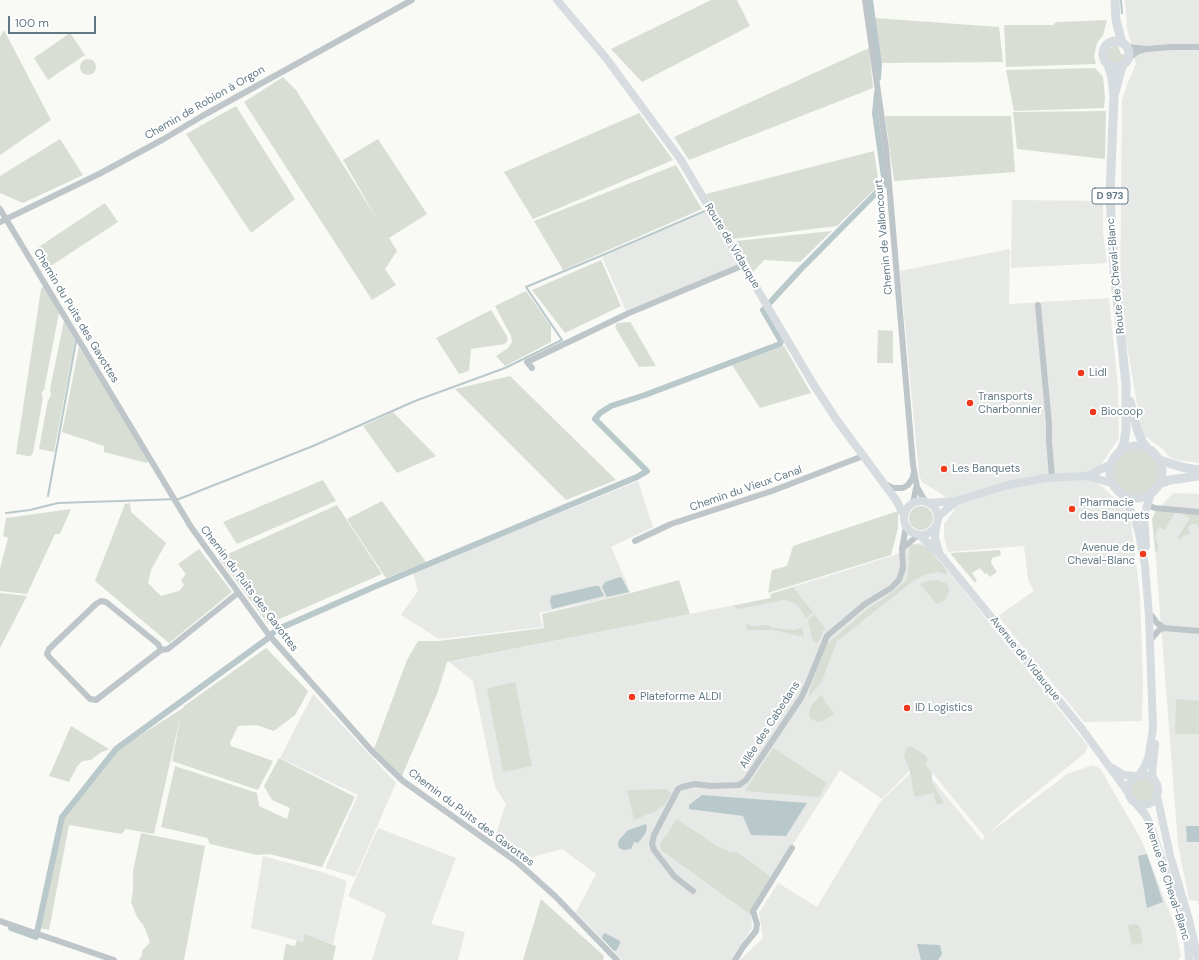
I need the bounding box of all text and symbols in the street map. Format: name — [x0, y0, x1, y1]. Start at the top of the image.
scale bar — [10, 8, 98, 34]
text: 100 m — [15, 15, 49, 31]
street label: Chemin de Robion à Orgon — [143, 63, 267, 143]
street label: Chemin de Valloncourt — [872, 179, 896, 295]
road number: D 973 — [1092, 188, 1128, 204]
street label: Route de Vidauque — [701, 201, 763, 291]
street label: Route de Cheval-Blanc — [1104, 218, 1128, 334]
street label: Chemin du Puits des Gavottes — [31, 247, 121, 385]
place label: Lidl — [1089, 366, 1107, 380]
marker: Lidl — [1076, 368, 1086, 378]
place label: Transports Charbonnier — [978, 390, 1041, 416]
marker: Transports Charbonnier — [965, 398, 975, 408]
place label: Biocoop — [1101, 405, 1143, 419]
marker: Biocoop — [1088, 407, 1098, 417]
place label: Les Banquets — [952, 462, 1020, 476]
street label: Chemin du Vieux Canal — [688, 464, 804, 514]
marker: Les Banquets — [939, 464, 949, 474]
place label: Pharmacie des Banquets — [1080, 496, 1150, 522]
marker: Pharmacie des Banquets — [1067, 504, 1077, 514]
street label: Chemin du Puits des Gavottes — [197, 523, 301, 655]
place label: Avenue de Cheval-Blanc — [1067, 541, 1135, 567]
marker: Avenue de Cheval-Blanc — [1138, 549, 1148, 559]
street label: Avenue de Vidauque — [987, 614, 1063, 704]
street label: Allée des Cabedans — [737, 679, 803, 771]
place label: Plateforme ALDI — [640, 690, 721, 704]
marker: Plateforme ALDI — [627, 692, 637, 702]
place label: ID Logistics — [915, 701, 973, 715]
marker: ID Logistics — [902, 703, 912, 713]
street label: Chemin du Puits des Gavottes — [405, 766, 537, 870]
street label: Avenue de Cheval-Blanc — [1142, 820, 1192, 942]

